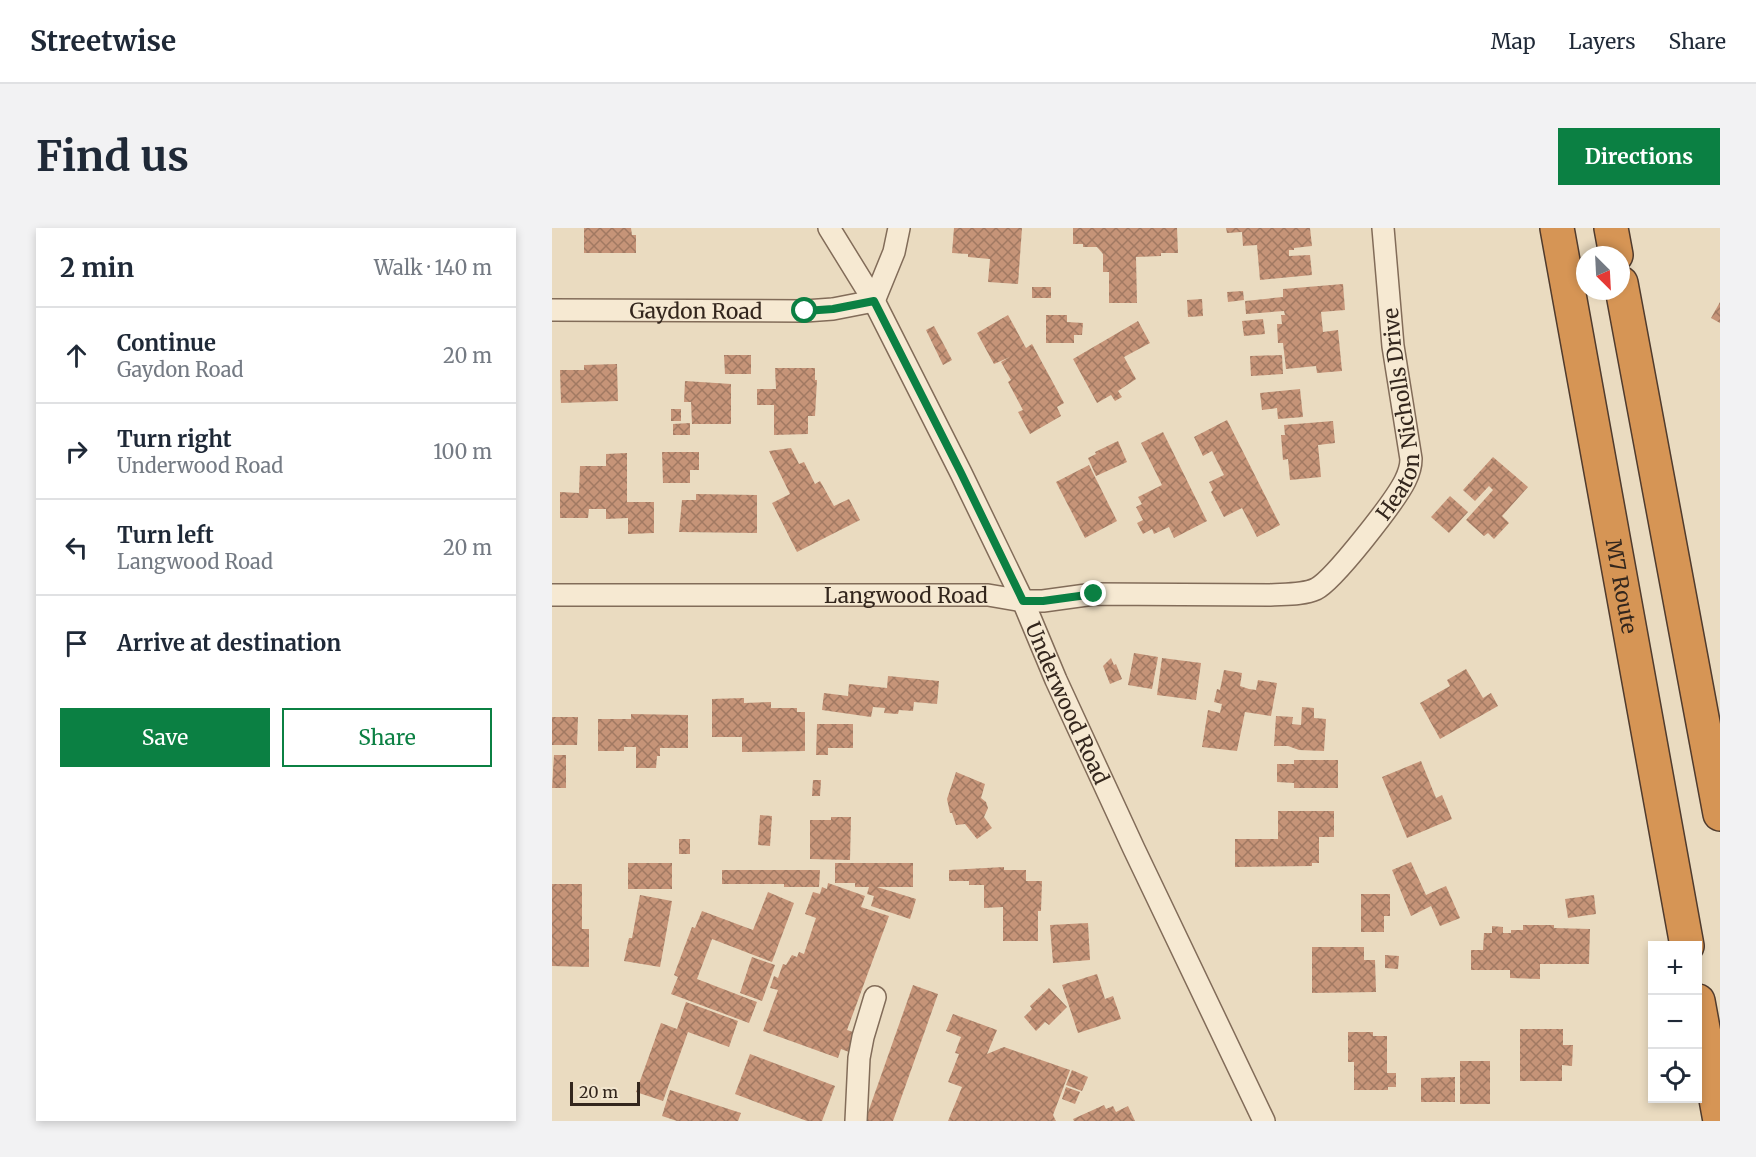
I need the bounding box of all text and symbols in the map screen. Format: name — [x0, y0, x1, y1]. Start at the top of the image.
text: Streetwise — [30, 23, 176, 59]
text: Map — [1491, 28, 1536, 55]
text: Layers — [1569, 28, 1636, 55]
text: Share — [1669, 28, 1726, 55]
button: Directions — [1558, 128, 1720, 185]
text: Find us — [36, 130, 189, 182]
north arrow — [1576, 246, 1630, 300]
text: 2 min — [60, 251, 134, 284]
text: Walk · 140 m — [374, 255, 492, 280]
street label: Gaydon Road — [629, 297, 763, 324]
route start — [791, 297, 817, 323]
street label: Heaton Nicholls Drive — [1370, 307, 1425, 525]
text: Continue — [117, 329, 216, 357]
icon: ahead — [60, 339, 93, 372]
text: 20 m — [443, 343, 492, 368]
text: Gaydon Road — [117, 357, 244, 382]
text: Turn right — [117, 425, 231, 453]
icon: right — [60, 435, 93, 468]
text: 100 m — [433, 439, 492, 464]
text: Underwood Road — [117, 453, 283, 478]
text: Turn left — [117, 521, 214, 549]
icon: left — [60, 531, 93, 564]
text: 20 m — [443, 535, 492, 560]
street label: M7 Route — [1600, 537, 1644, 636]
text: Langwood Road — [117, 549, 273, 574]
route end — [1080, 580, 1106, 606]
street label: Langwood Road — [824, 582, 988, 609]
street label: Underwood Road — [1020, 618, 1116, 789]
icon: arrive — [60, 627, 93, 660]
text: Arrive at destination — [117, 629, 341, 657]
button: Save — [60, 708, 270, 767]
button: Share — [282, 708, 492, 767]
map controls — [1648, 941, 1702, 1103]
button: + — [1648, 941, 1702, 995]
button: − — [1648, 995, 1702, 1049]
button: locate — [1648, 1049, 1702, 1103]
scale bar — [570, 1079, 640, 1106]
text: 20 m — [579, 1082, 618, 1102]

